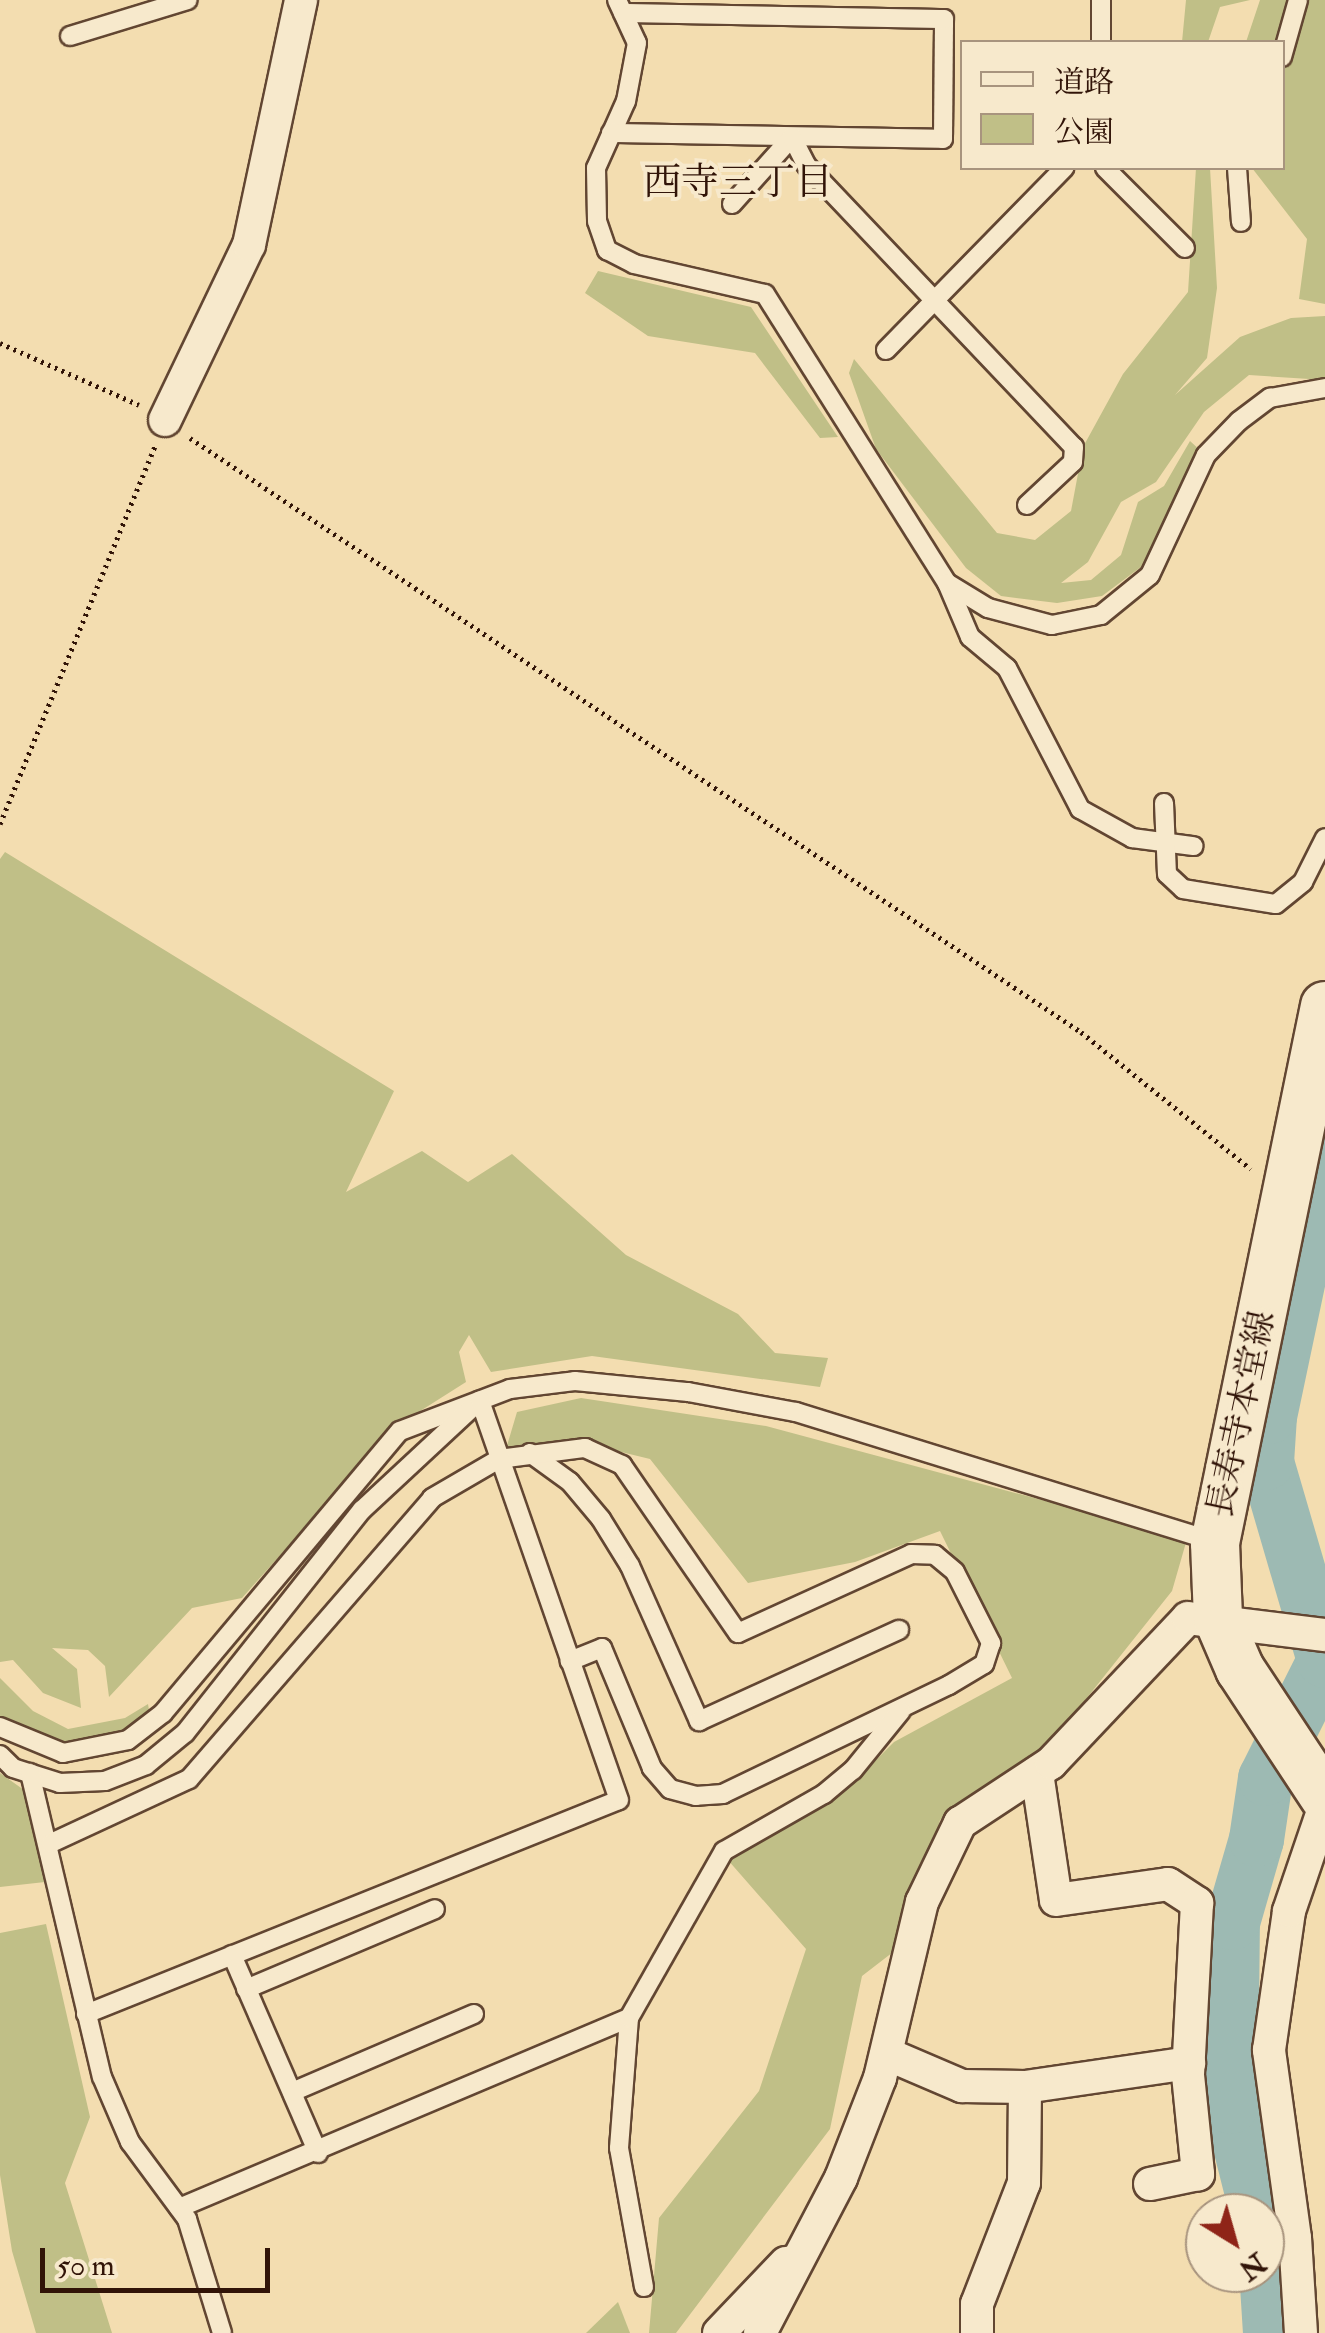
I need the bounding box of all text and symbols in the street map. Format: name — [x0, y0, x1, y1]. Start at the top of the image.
legend — [960, 40, 1285, 170]
text: 道路 — [1054, 64, 1114, 101]
text: 公園 — [1054, 114, 1114, 151]
district label: 西寺三丁目 — [643, 160, 833, 206]
street label: 長寿寺本堂線 — [1199, 1307, 1283, 1521]
north arrow — [1185, 2193, 1285, 2293]
scale bar — [45, 2228, 275, 2290]
text: N — [1232, 2244, 1273, 2287]
text: 50 m — [57, 2247, 115, 2284]

